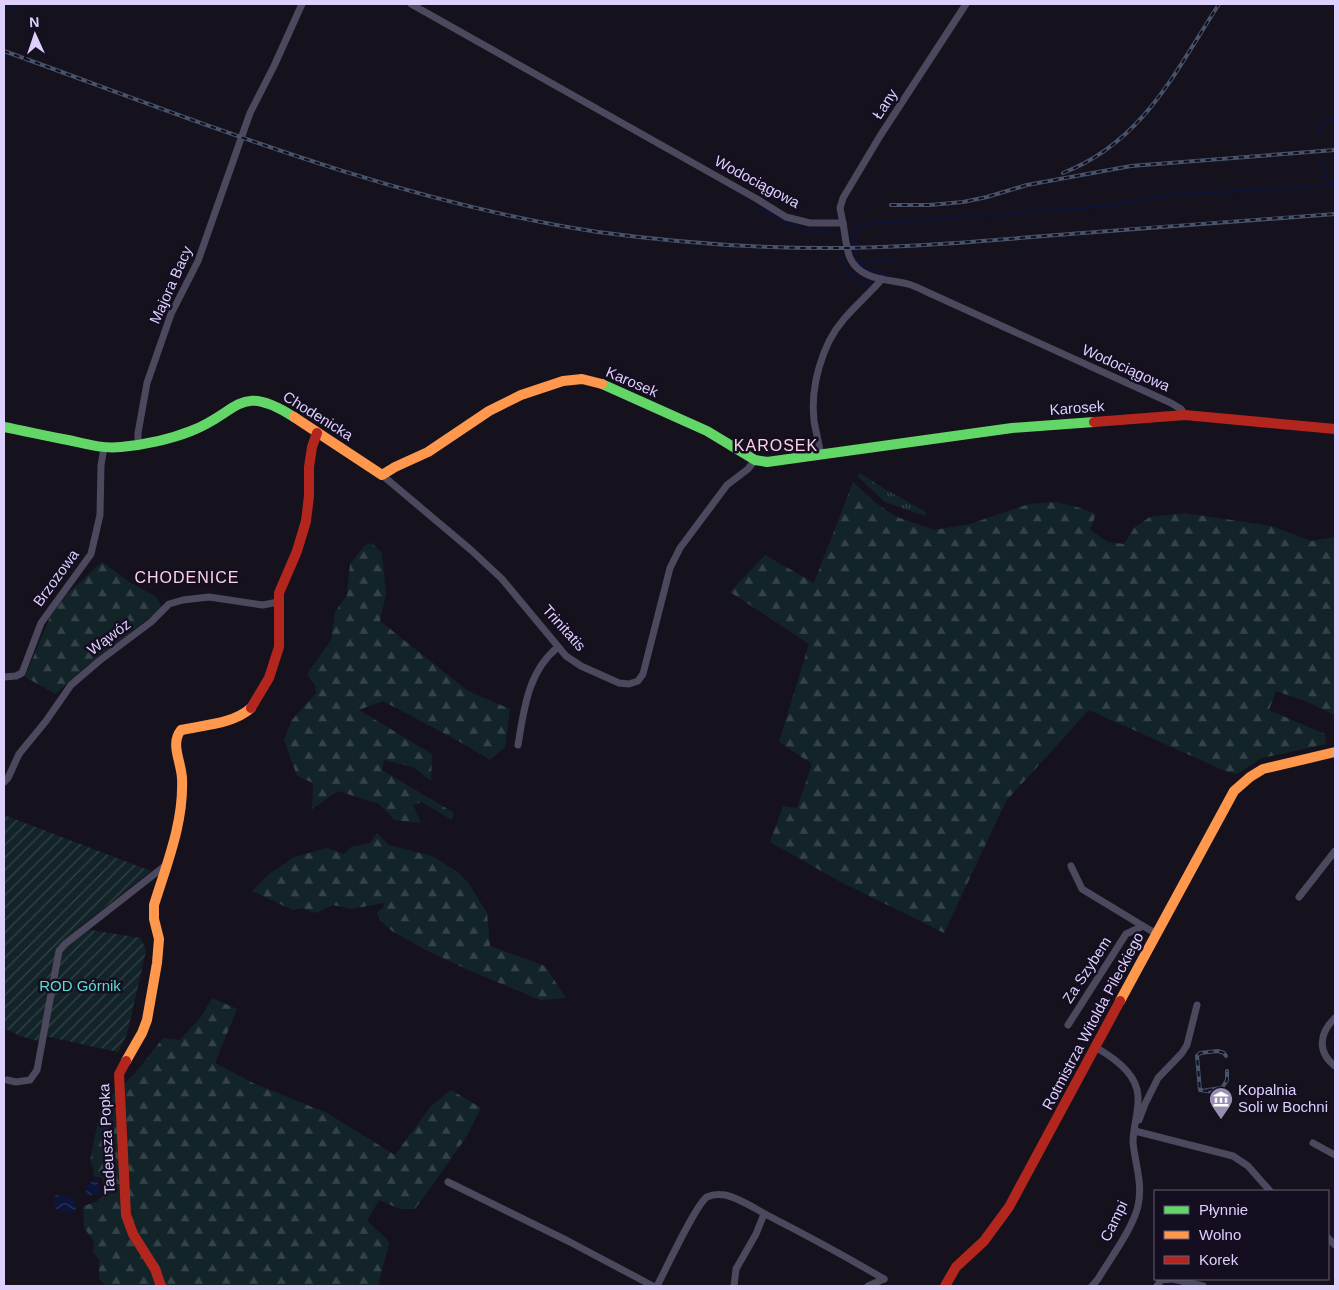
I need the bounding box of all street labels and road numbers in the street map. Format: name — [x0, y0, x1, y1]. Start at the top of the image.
street label: Łany — [869, 85, 901, 122]
street label: Wodociągowa — [712, 152, 803, 211]
street label: Majora Bacy — [146, 243, 195, 326]
street label: Wodociągowa — [1080, 341, 1173, 395]
street label: Karosek — [604, 363, 661, 400]
street label: Chodenicka — [280, 387, 357, 444]
street label: Karosek — [1049, 397, 1106, 418]
street label: Brzozowa — [29, 546, 82, 609]
street label: Trinitatis — [539, 601, 589, 654]
street label: Wąwóz — [84, 615, 133, 658]
street label: Rotmistrza Witolda Pileckiego — [1038, 929, 1147, 1112]
street label: Za Szybem — [1059, 933, 1114, 1006]
street label: Tadeusza Popka — [95, 1083, 118, 1195]
street label: Campi — [1096, 1198, 1131, 1244]

